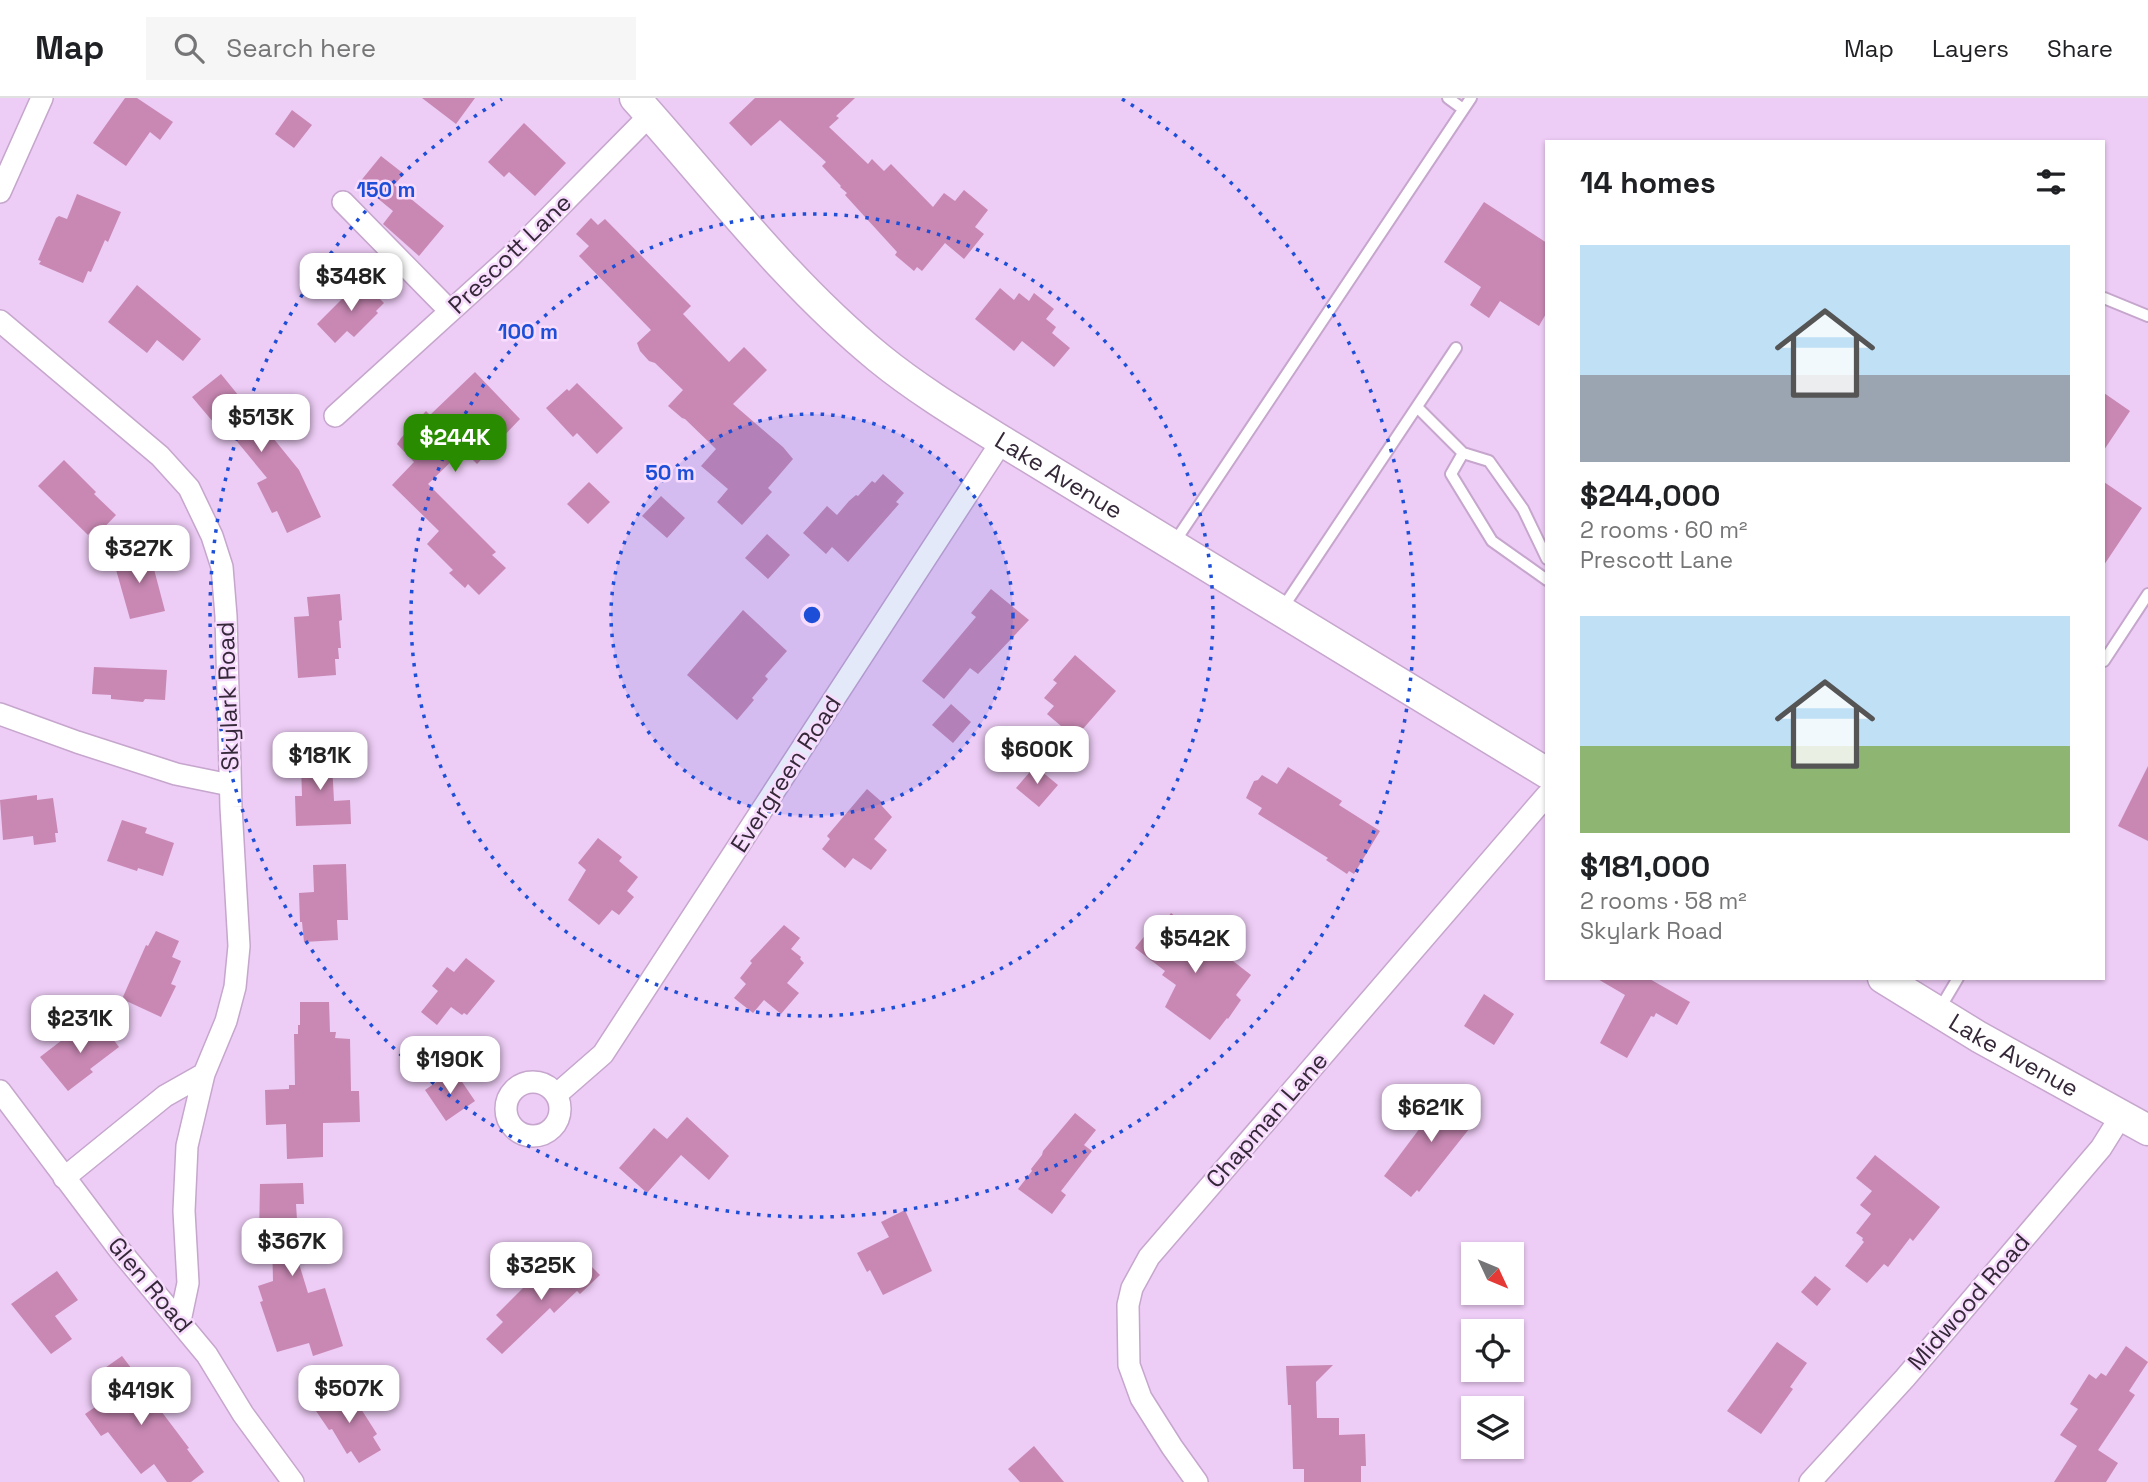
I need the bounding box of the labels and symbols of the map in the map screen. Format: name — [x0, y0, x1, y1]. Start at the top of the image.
text: 150 m — [357, 176, 415, 203]
street label: Prescott Lane — [441, 187, 578, 320]
pin: $348K — [302, 254, 400, 313]
text: 100 m — [498, 318, 558, 345]
pin: $513K — [212, 394, 310, 454]
pin: $244K — [406, 414, 504, 474]
street label: Lake Avenue — [989, 424, 1129, 526]
text: 50 m — [645, 459, 695, 486]
pin: $327K — [90, 526, 188, 585]
centre of rings — [800, 603, 824, 627]
street label: Skylark Road — [209, 621, 246, 771]
street label: Evergreen Road — [723, 689, 848, 858]
pin: $600K — [988, 726, 1086, 786]
pin: $181K — [271, 732, 369, 792]
pin: $542K — [1146, 916, 1244, 975]
pin: $231K — [31, 996, 129, 1055]
street label: Lake Avenue — [1943, 1006, 2084, 1104]
pin: $190K — [401, 1037, 499, 1096]
street label: Chapman Lane — [1199, 1045, 1334, 1194]
pin: $621K — [1382, 1084, 1480, 1144]
pin: $367K — [243, 1218, 341, 1278]
street label: Midwood Road — [1901, 1227, 2037, 1376]
street label: Glen Road — [101, 1230, 199, 1339]
pin: $325K — [492, 1242, 590, 1302]
north arrow — [1461, 1242, 1524, 1306]
pin: $507K — [300, 1366, 398, 1425]
pin: $419K — [92, 1368, 190, 1427]

